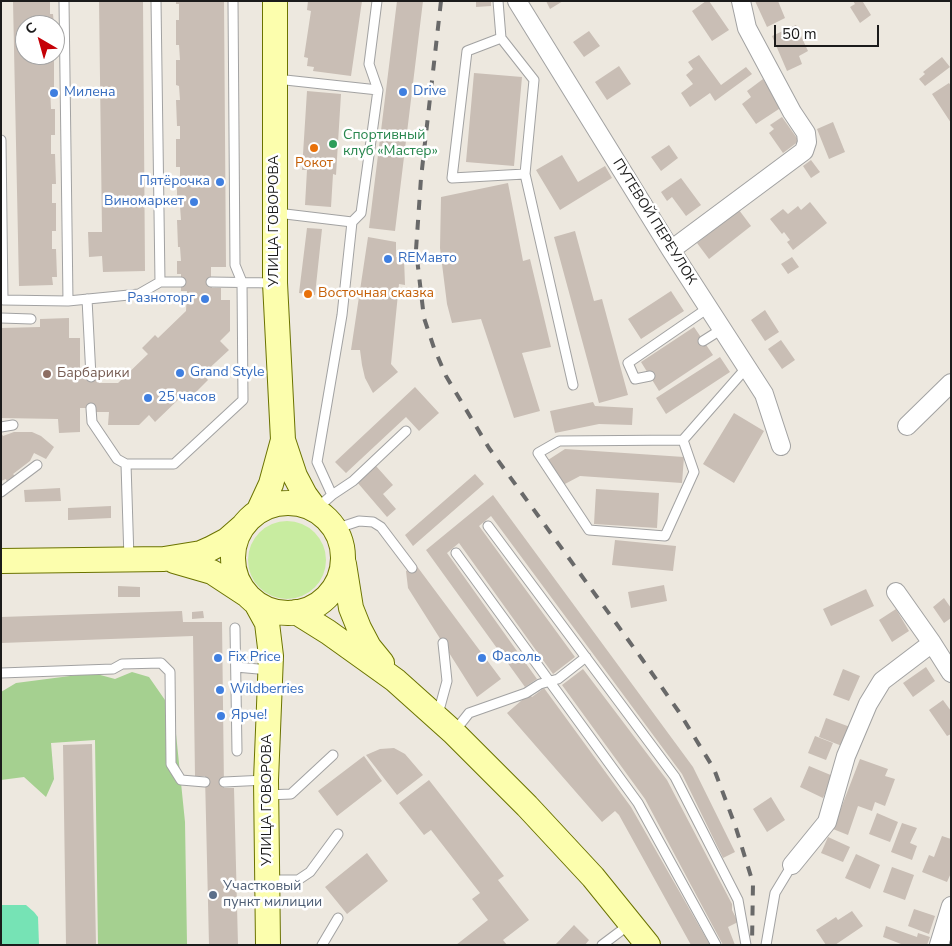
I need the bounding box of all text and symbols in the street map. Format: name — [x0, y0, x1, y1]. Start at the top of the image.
north arrow — [15, 15, 65, 65]
scale bar — [777, 15, 882, 47]
text: С — [21, 18, 41, 39]
text: 50 m — [782, 24, 817, 44]
place label: Drive — [413, 84, 446, 100]
place label: Милена — [64, 85, 116, 101]
marker: Drive — [397, 86, 409, 98]
marker: Милена — [48, 87, 60, 99]
place label: Спортивный клуб «Мастер» — [343, 128, 438, 160]
marker: Спортивный клуб «Мастер» — [327, 138, 339, 150]
marker: Рокот — [308, 142, 320, 154]
street label: УЛИЦА ГОВОРОВА — [267, 155, 283, 287]
place label: Рокот — [295, 156, 333, 172]
street label: ПУТЕВОЙ ПЕРЕУЛОК — [608, 156, 700, 288]
place label: Пятёрочка — [139, 174, 210, 190]
marker: Пятёрочка — [214, 176, 226, 188]
place label: Виномаркет — [104, 194, 184, 210]
marker: Виномаркет — [188, 196, 200, 208]
place label: REMавто — [398, 251, 457, 267]
marker: REMавто — [382, 253, 394, 265]
place label: Восточная сказка — [318, 286, 434, 302]
marker: Восточная сказка — [302, 288, 314, 300]
place label: Разноторг — [127, 291, 195, 307]
marker: Разноторг — [199, 293, 211, 305]
place label: Grand Style — [190, 365, 265, 381]
place label: Барбарики — [57, 366, 130, 382]
marker: Grand Style — [174, 367, 186, 379]
marker: Барбарики — [41, 368, 53, 380]
place label: 25 часов — [158, 390, 216, 406]
marker: 25 часов — [142, 392, 154, 404]
place label: Fix Price — [228, 650, 281, 666]
place label: Фасоль — [492, 650, 541, 666]
marker: Fix Price — [212, 652, 224, 664]
marker: Фасоль — [476, 652, 488, 664]
place label: Wildberries — [230, 682, 304, 698]
marker: Wildberries — [214, 684, 226, 696]
place label: Ярче! — [231, 708, 267, 724]
marker: Ярче! — [215, 710, 227, 722]
street label: УЛИЦА ГОВОРОВА — [260, 734, 276, 866]
place label: Участковый пункт милиции — [223, 879, 322, 912]
marker: Участковый пункт милиции — [207, 889, 219, 901]

